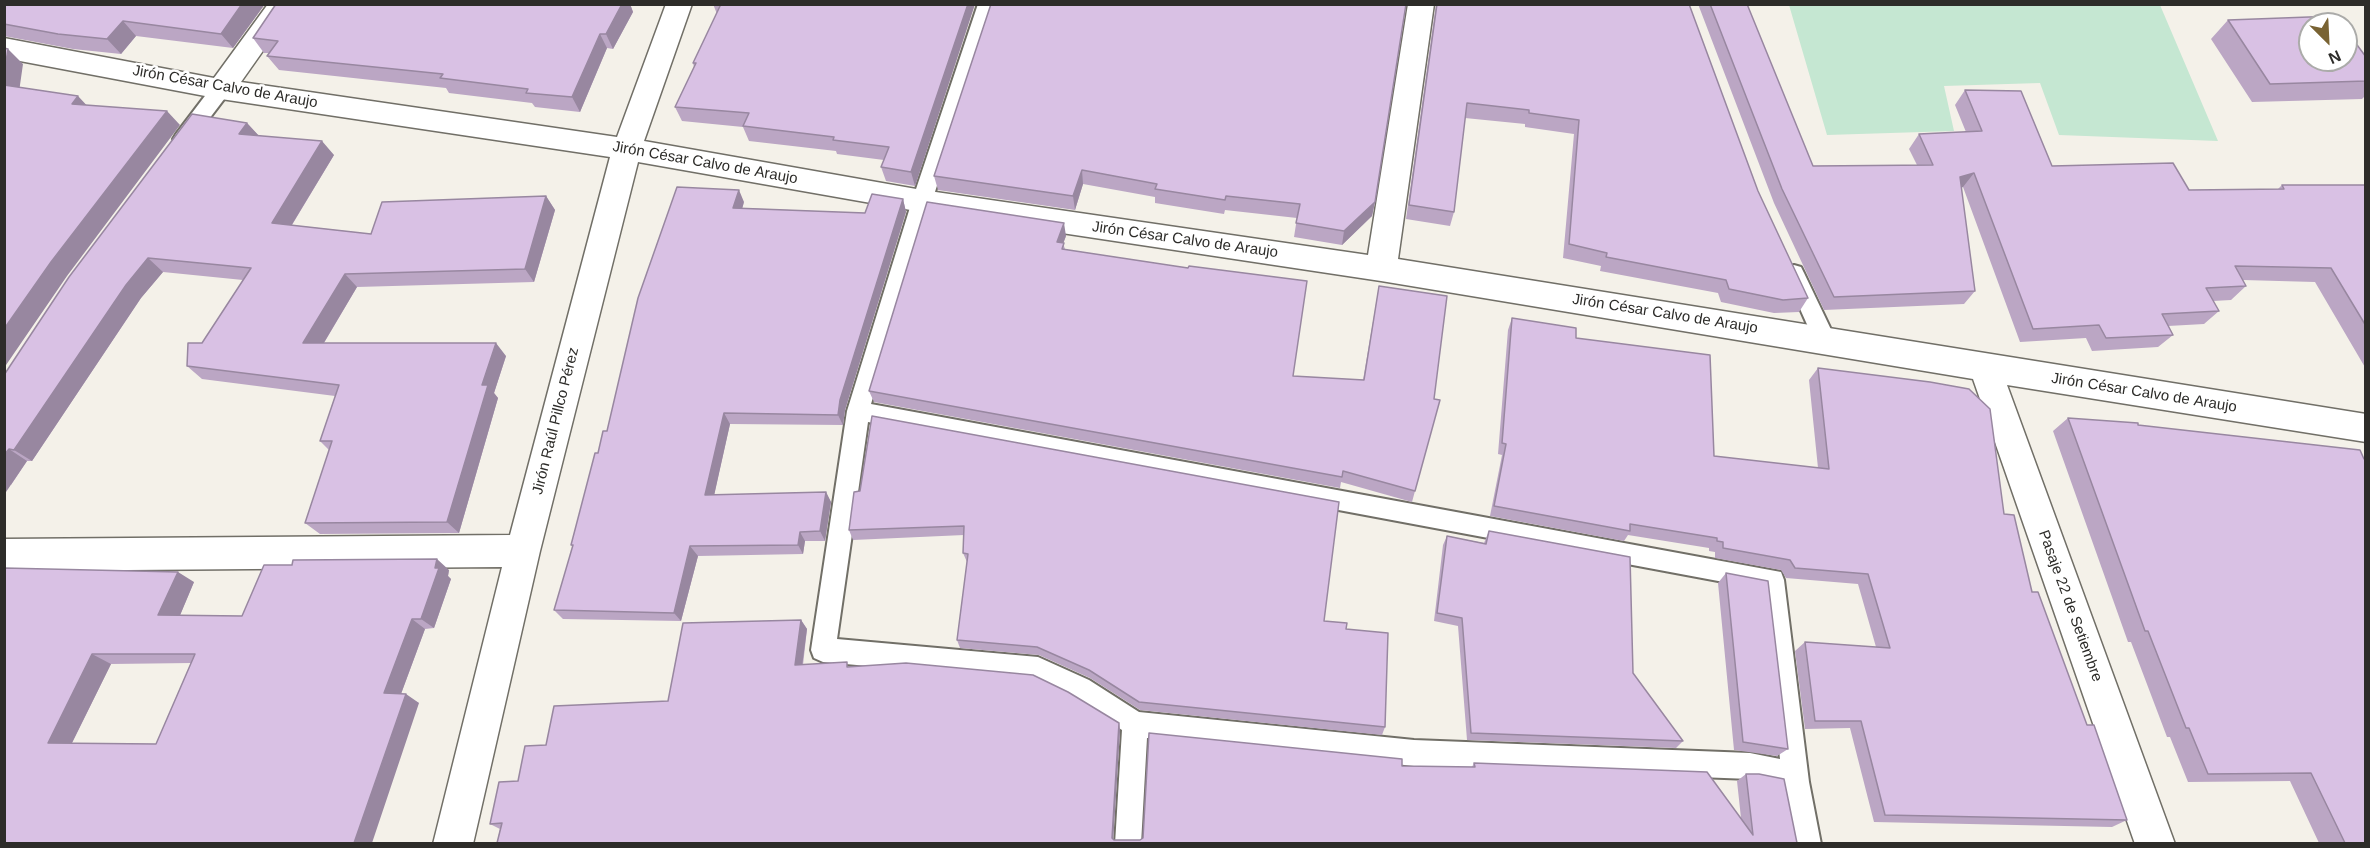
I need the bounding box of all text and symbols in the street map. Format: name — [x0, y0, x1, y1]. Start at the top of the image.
north arrow — [2298, 12, 2358, 72]
text: N — [2326, 47, 2343, 67]
street label: Jirón César Calvo de Araujo — [131, 62, 319, 112]
street label: Jirón César Calvo de Araujo — [611, 138, 799, 188]
street label: Jirón César Calvo de Araujo — [1091, 218, 1279, 262]
street label: Jirón César Calvo de Araujo — [1571, 290, 1759, 338]
street label: Jirón Raúl Pillco Pérez — [529, 346, 583, 496]
street label: Jirón César Calvo de Araujo — [2050, 369, 2238, 417]
street label: Pasaje 22 de Setiembre — [2034, 528, 2106, 684]

